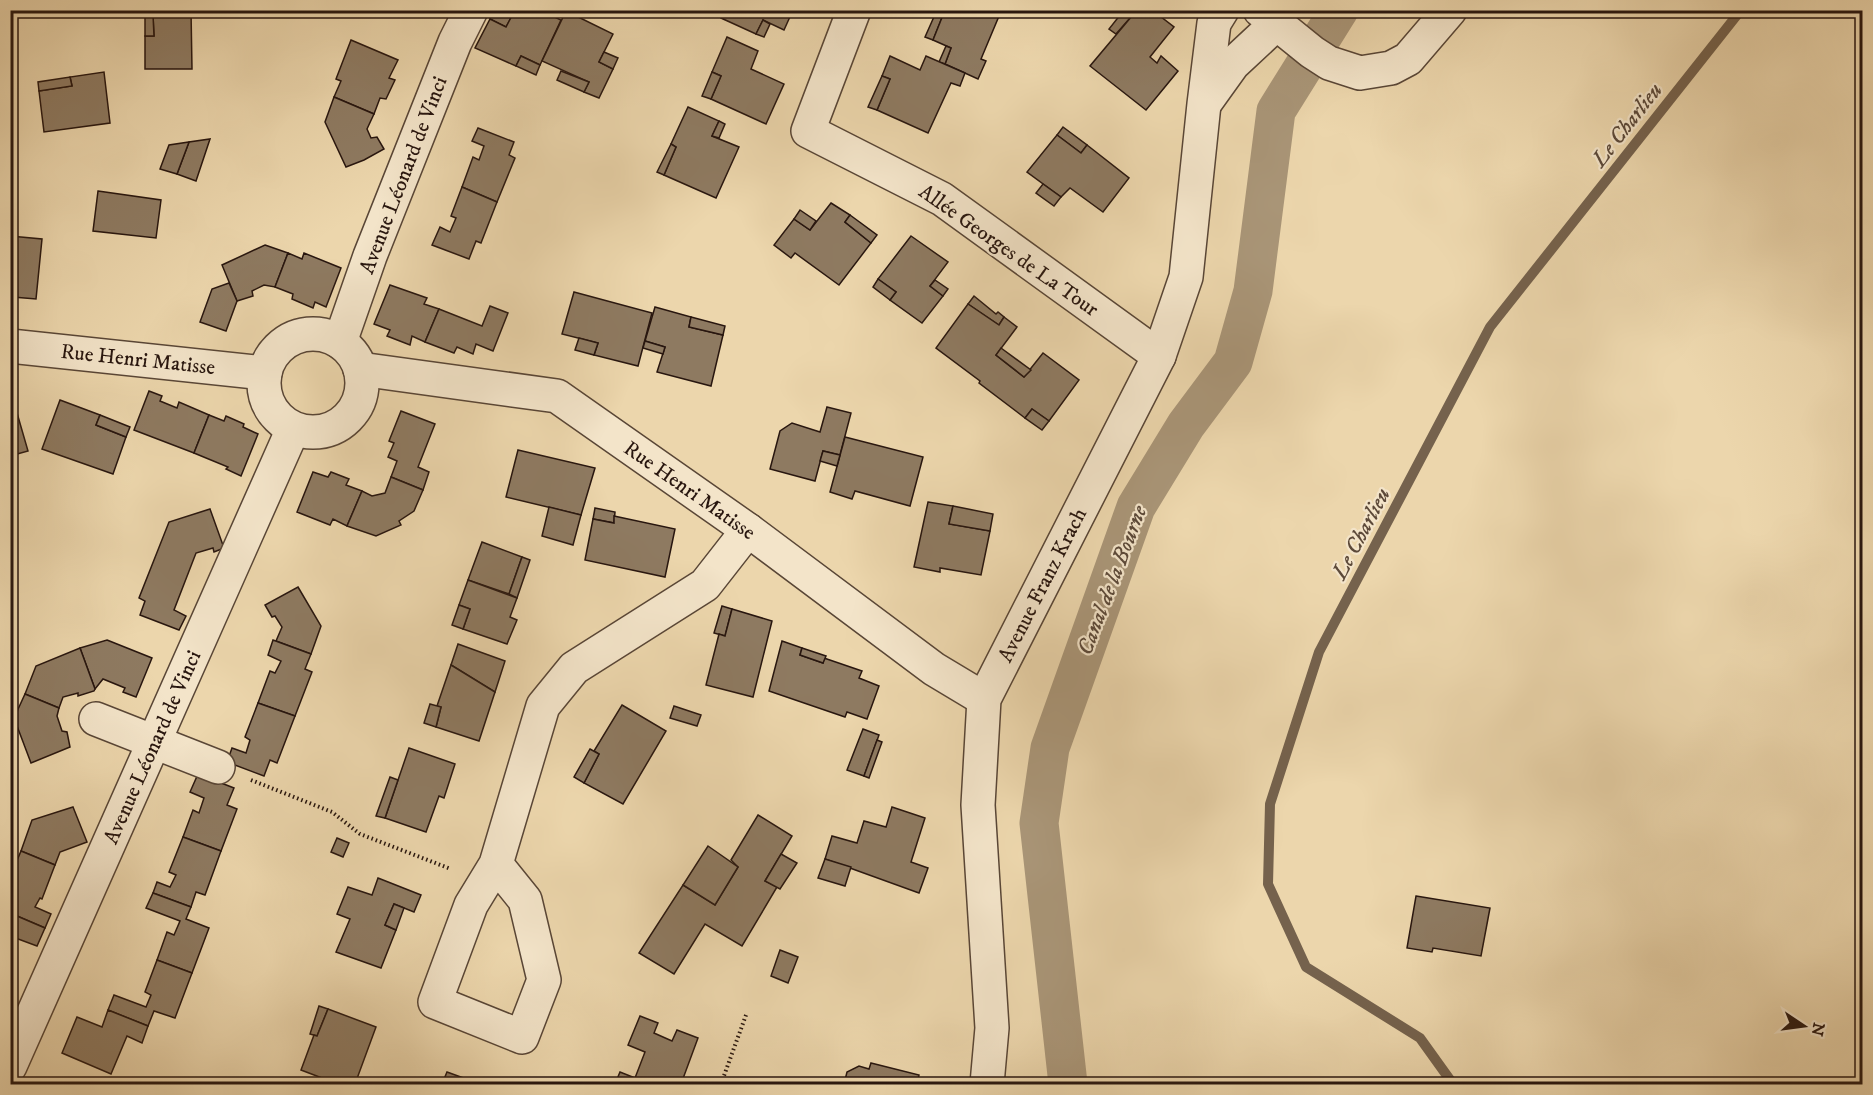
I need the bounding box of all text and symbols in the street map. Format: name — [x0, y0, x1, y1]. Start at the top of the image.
street label: Avenue Léonard de Vinci — [354, 73, 454, 278]
water label: Le Charlieu — [1585, 77, 1668, 174]
street label: Allée Georges de La Tour — [913, 179, 1104, 323]
street label: Rue Henri Matisse — [59, 339, 217, 381]
street label: Rue Henri Matisse — [618, 436, 761, 546]
water label: Le Charlieu — [1325, 483, 1397, 586]
water label: Canal de la Bourne — [1071, 501, 1153, 659]
street label: Avenue Franz Krach — [993, 504, 1093, 667]
street label: Avenue Léonard de Vinci — [98, 647, 207, 848]
north arrow — [1774, 996, 1834, 1056]
text: N — [1806, 1020, 1829, 1038]

